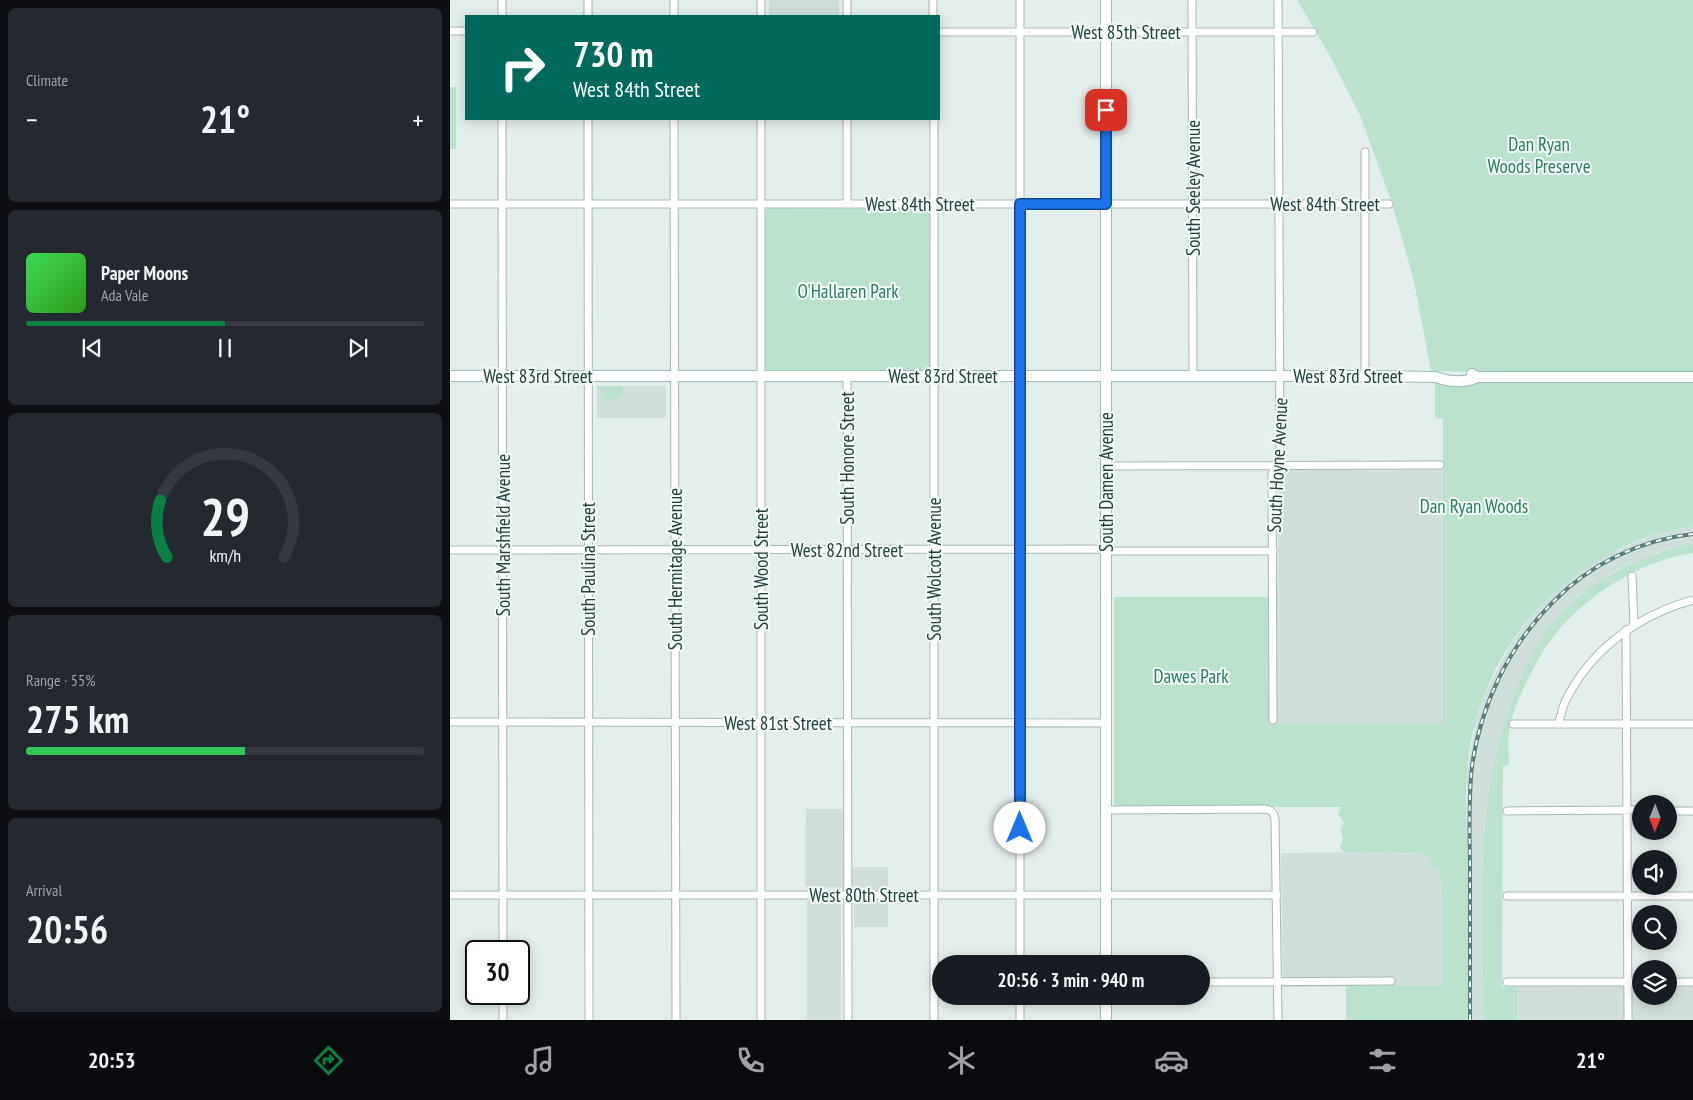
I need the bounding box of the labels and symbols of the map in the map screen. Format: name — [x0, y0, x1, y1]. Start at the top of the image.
street label: West 85th Street — [1071, 20, 1182, 44]
pin — [1085, 89, 1127, 131]
street label: South Seeley Avenue — [1181, 120, 1205, 256]
park label: Dan Ryan Woods Preserve — [1488, 132, 1591, 178]
street label: West 84th Street — [865, 192, 976, 216]
street label: West 84th Street — [1270, 192, 1381, 216]
park label: O'Hallaren Park — [797, 279, 899, 303]
street label: West 83rd Street — [483, 364, 594, 388]
street label: West 83rd Street — [888, 364, 999, 388]
street label: West 83rd Street — [1293, 364, 1404, 388]
street label: South Honore Street — [835, 390, 859, 525]
street label: South Hoyne Avenue — [1261, 397, 1293, 533]
street label: South Damen Avenue — [1094, 412, 1118, 552]
street label: South Marshfield Avenue — [491, 454, 515, 616]
street label: South Hermitage Avenue — [663, 488, 687, 650]
park label: Dan Ryan Woods — [1420, 494, 1528, 518]
street label: South Wolcott Avenue — [922, 497, 946, 641]
street label: South Paulina Street — [576, 501, 600, 636]
street label: South Wood Street — [749, 507, 773, 630]
street label: West 82nd Street — [791, 538, 904, 562]
park label: Dawes Park — [1153, 664, 1229, 688]
street label: West 81st Street — [724, 711, 833, 735]
north arrow — [1632, 795, 1678, 840]
position arrow — [993, 801, 1045, 853]
street label: West 80th Street — [809, 883, 920, 907]
speed limit sign: 30 — [465, 940, 530, 1005]

